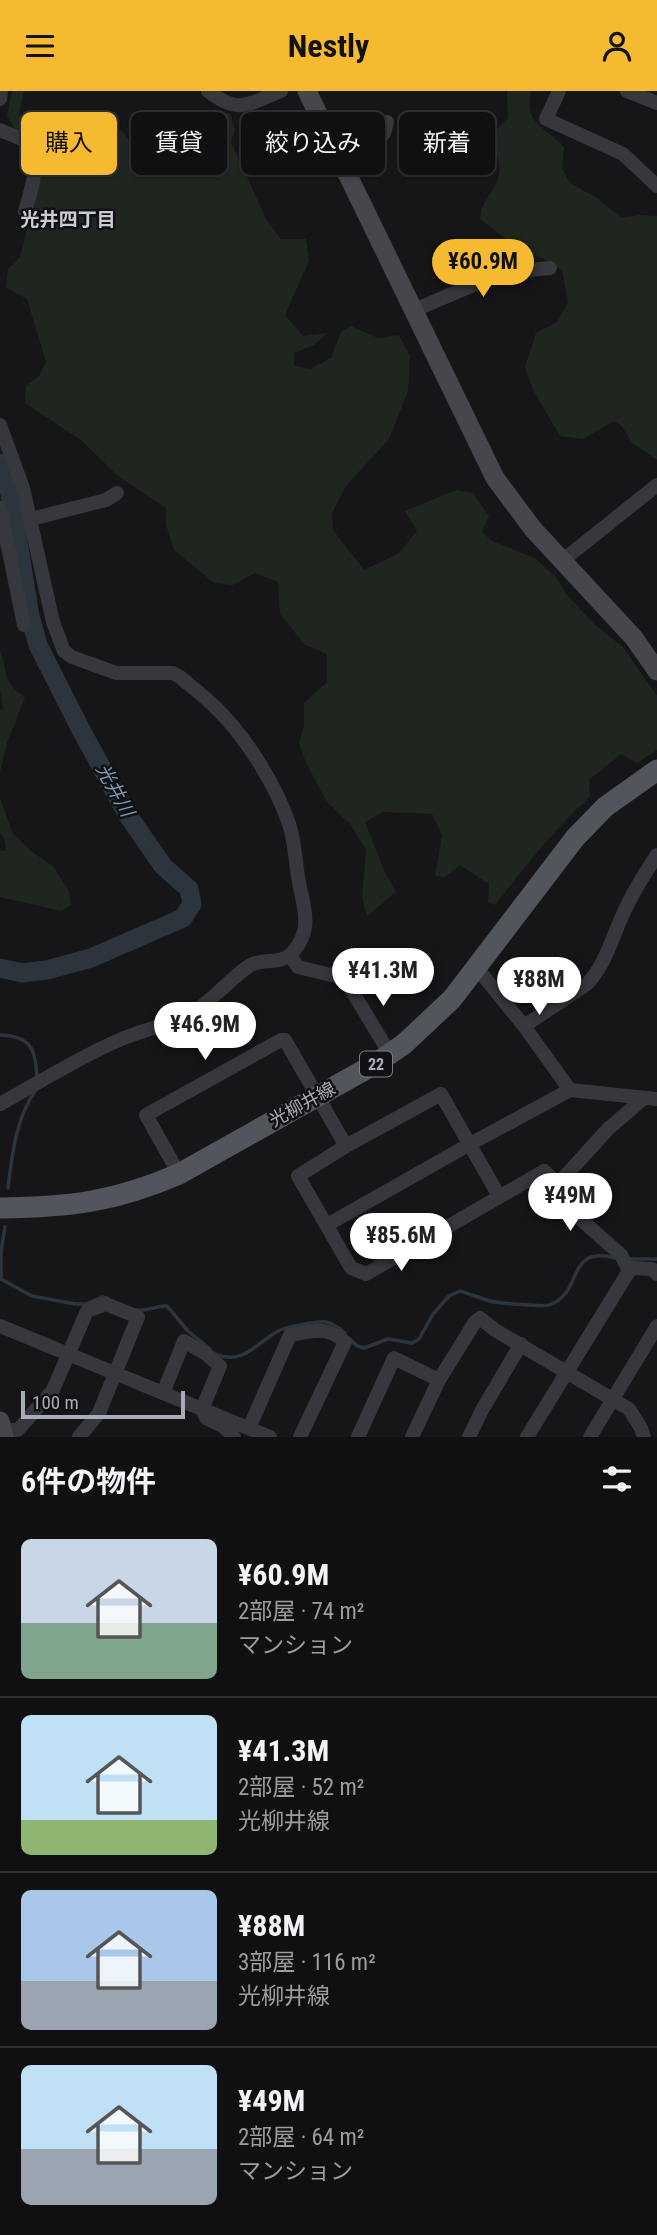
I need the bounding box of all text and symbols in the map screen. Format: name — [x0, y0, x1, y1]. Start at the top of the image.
icon: menu — [21, 27, 59, 65]
text: Nestly — [288, 27, 369, 65]
icon: person — [598, 27, 636, 65]
chip: 購入 — [21, 112, 117, 175]
chip: 賃貸 — [131, 112, 227, 175]
chip: 絞り込み — [241, 112, 385, 175]
chip: 新着 — [399, 112, 495, 175]
district label: 光井四丁目 — [20, 208, 116, 231]
pin: ¥60.9M — [426, 239, 540, 299]
text: ¥60.9M — [448, 248, 518, 275]
water label: 光井川 — [91, 759, 140, 822]
pin: ¥41.3M — [326, 949, 440, 1008]
text: ¥41.3M — [348, 957, 418, 984]
pin: ¥88M — [498, 957, 580, 1017]
text: ¥88M — [513, 966, 565, 993]
pin: ¥46.9M — [148, 1003, 262, 1062]
text: ¥46.9M — [170, 1011, 240, 1038]
road number: 22 — [360, 1051, 392, 1077]
street label: 光柳井線 — [265, 1077, 339, 1131]
pin: ¥49M — [529, 1173, 611, 1233]
text: ¥49M — [544, 1182, 596, 1209]
pin: ¥85.6M — [344, 1213, 458, 1273]
text: ¥85.6M — [366, 1222, 436, 1249]
scale bar — [21, 1388, 186, 1420]
text: 100 m — [32, 1391, 79, 1414]
icon: filters — [598, 1460, 636, 1498]
text: 6件の物件 — [21, 1464, 156, 1499]
text: ¥60.9M — [238, 1557, 329, 1592]
icon: home — [77, 1567, 161, 1651]
text: 2部屋 · 74 m² — [238, 1598, 364, 1625]
text: マンション — [238, 1632, 353, 1659]
text: ¥41.3M — [238, 1733, 329, 1768]
icon: home — [77, 1743, 161, 1827]
text: 2部屋 · 52 m² — [238, 1774, 364, 1801]
text: 光柳井線 — [238, 1808, 330, 1835]
text: ¥88M — [238, 1908, 305, 1943]
icon: home — [77, 1918, 161, 2002]
text: 3部屋 · 116 m² — [238, 1949, 376, 1976]
text: 光柳井線 — [238, 1983, 330, 2010]
text: ¥49M — [238, 2083, 305, 2118]
icon: home — [77, 2093, 161, 2177]
text: 2部屋 · 64 m² — [238, 2124, 364, 2151]
text: マンション — [238, 2158, 353, 2185]

